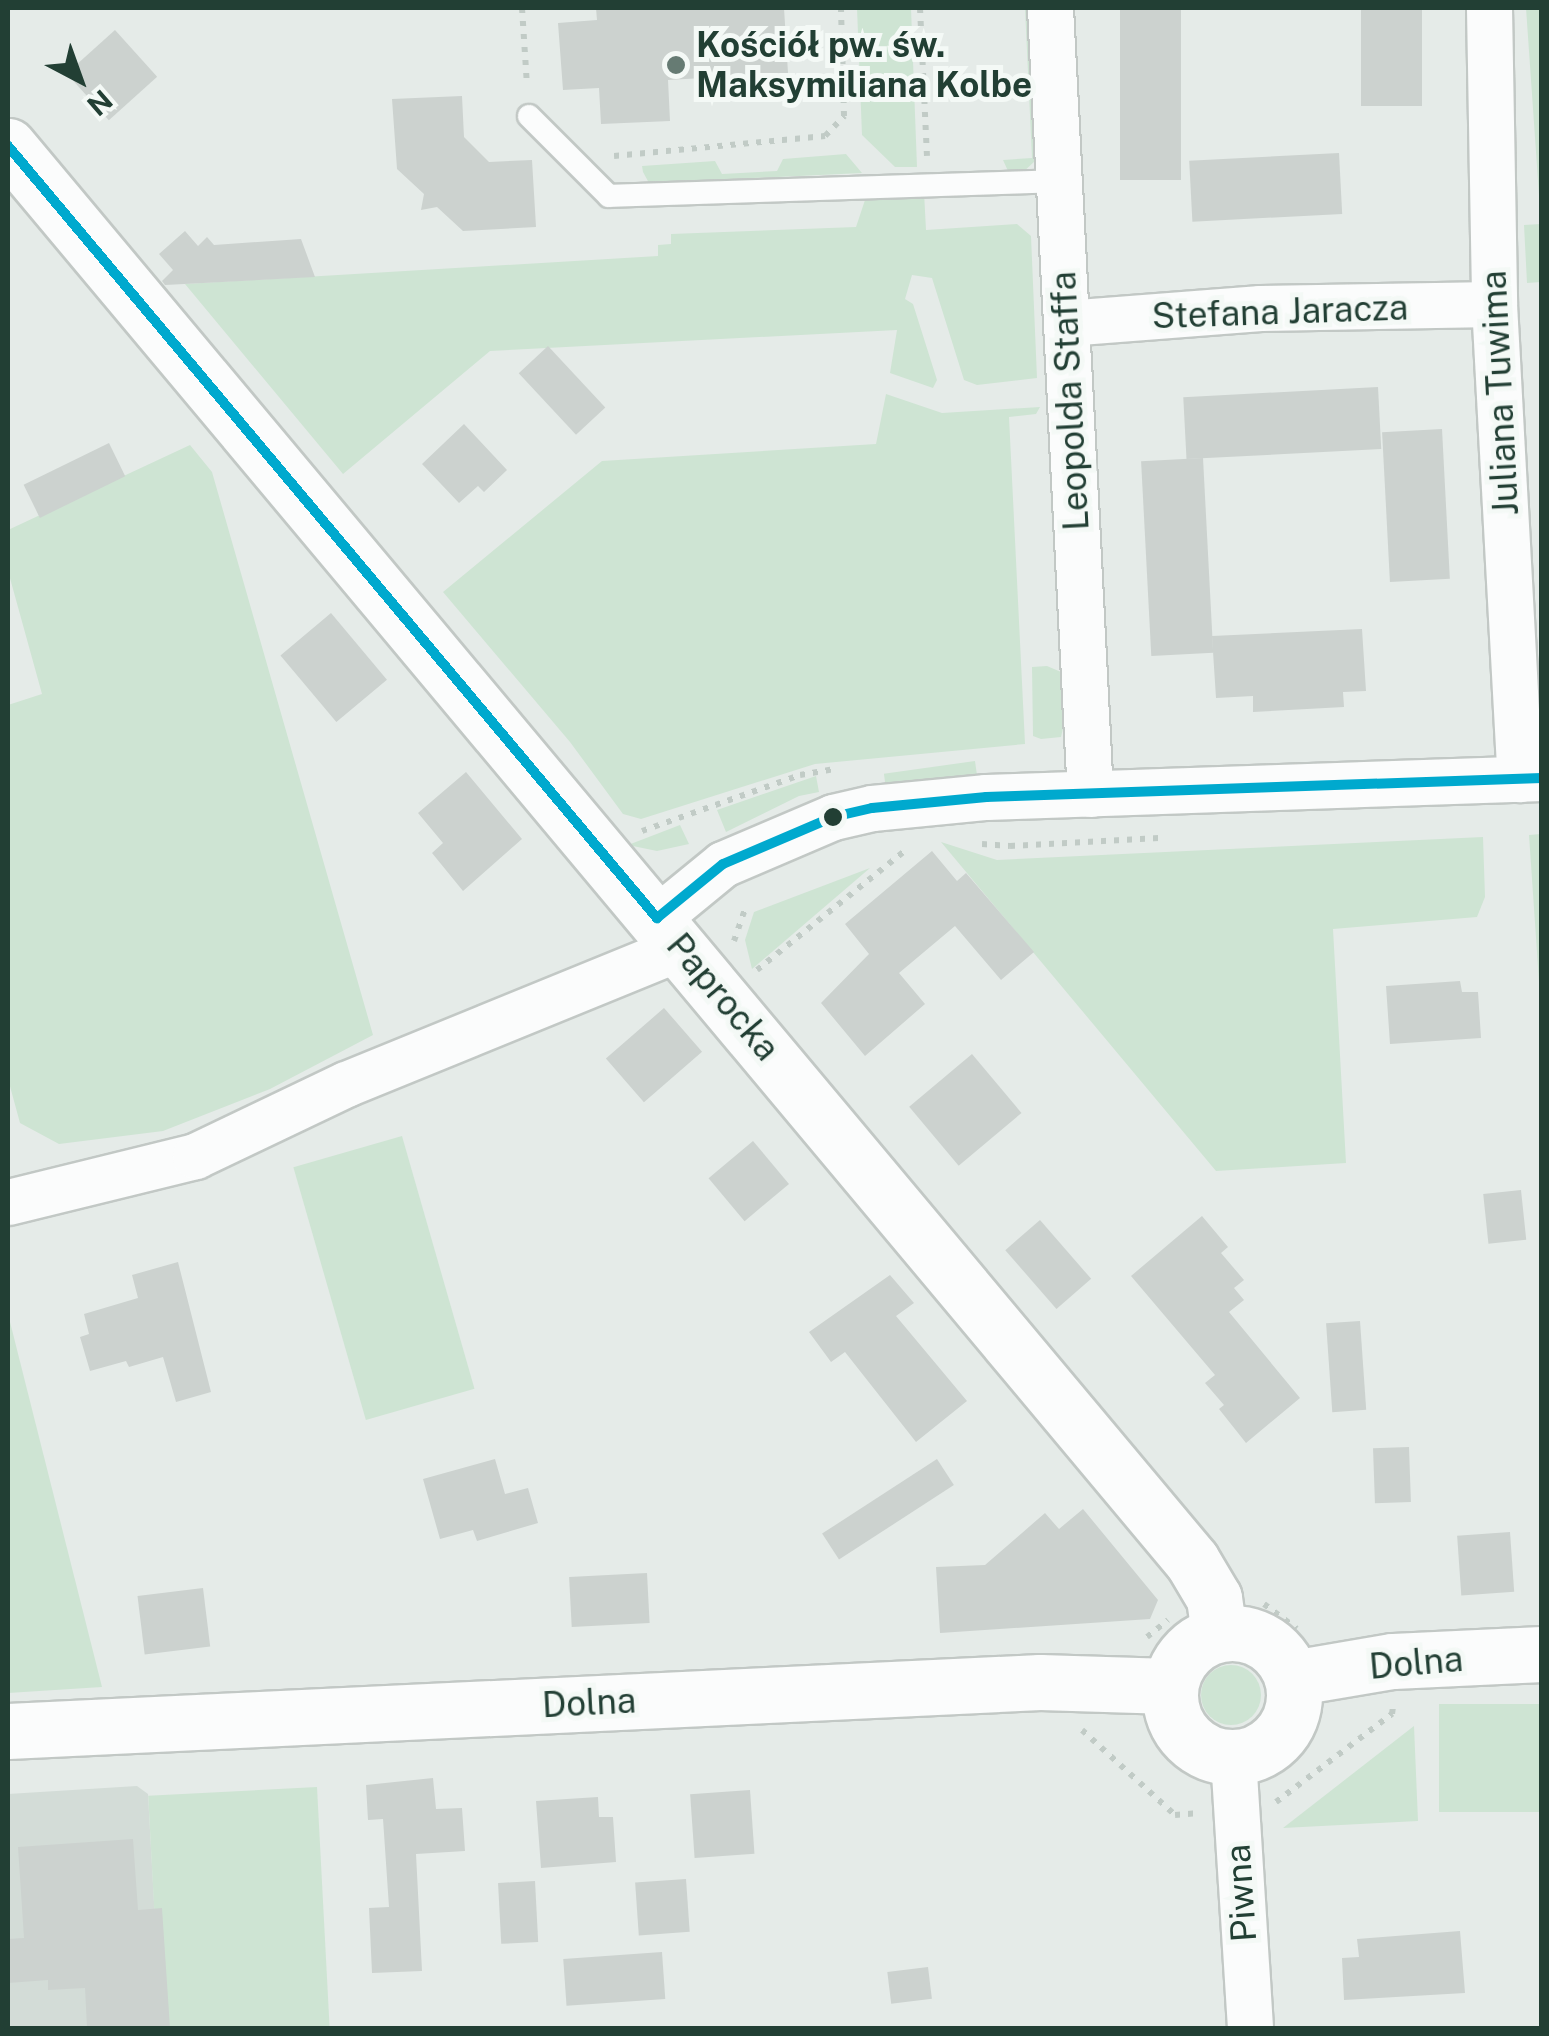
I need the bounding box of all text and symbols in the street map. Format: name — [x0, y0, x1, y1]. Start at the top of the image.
place label: Kościół pw. św. Maksymiliana Kolbe — [696, 24, 1032, 106]
north arrow — [30, 30, 130, 130]
marker: Kościół pw. św. Maksymiliana Kolbe — [665, 54, 687, 76]
text: N — [81, 83, 119, 123]
street label: Juliana Tuwima — [1473, 269, 1527, 517]
street label: Leopolda Staffa — [1042, 270, 1098, 532]
street label: Stefana Jaracza — [1151, 287, 1409, 337]
unlabelled marker — [823, 807, 843, 827]
street label: Paprocka — [658, 925, 788, 1069]
street label: Dolna — [1367, 1638, 1465, 1688]
street label: Dolna — [541, 1680, 637, 1726]
street label: Piwna — [1217, 1843, 1265, 1943]

